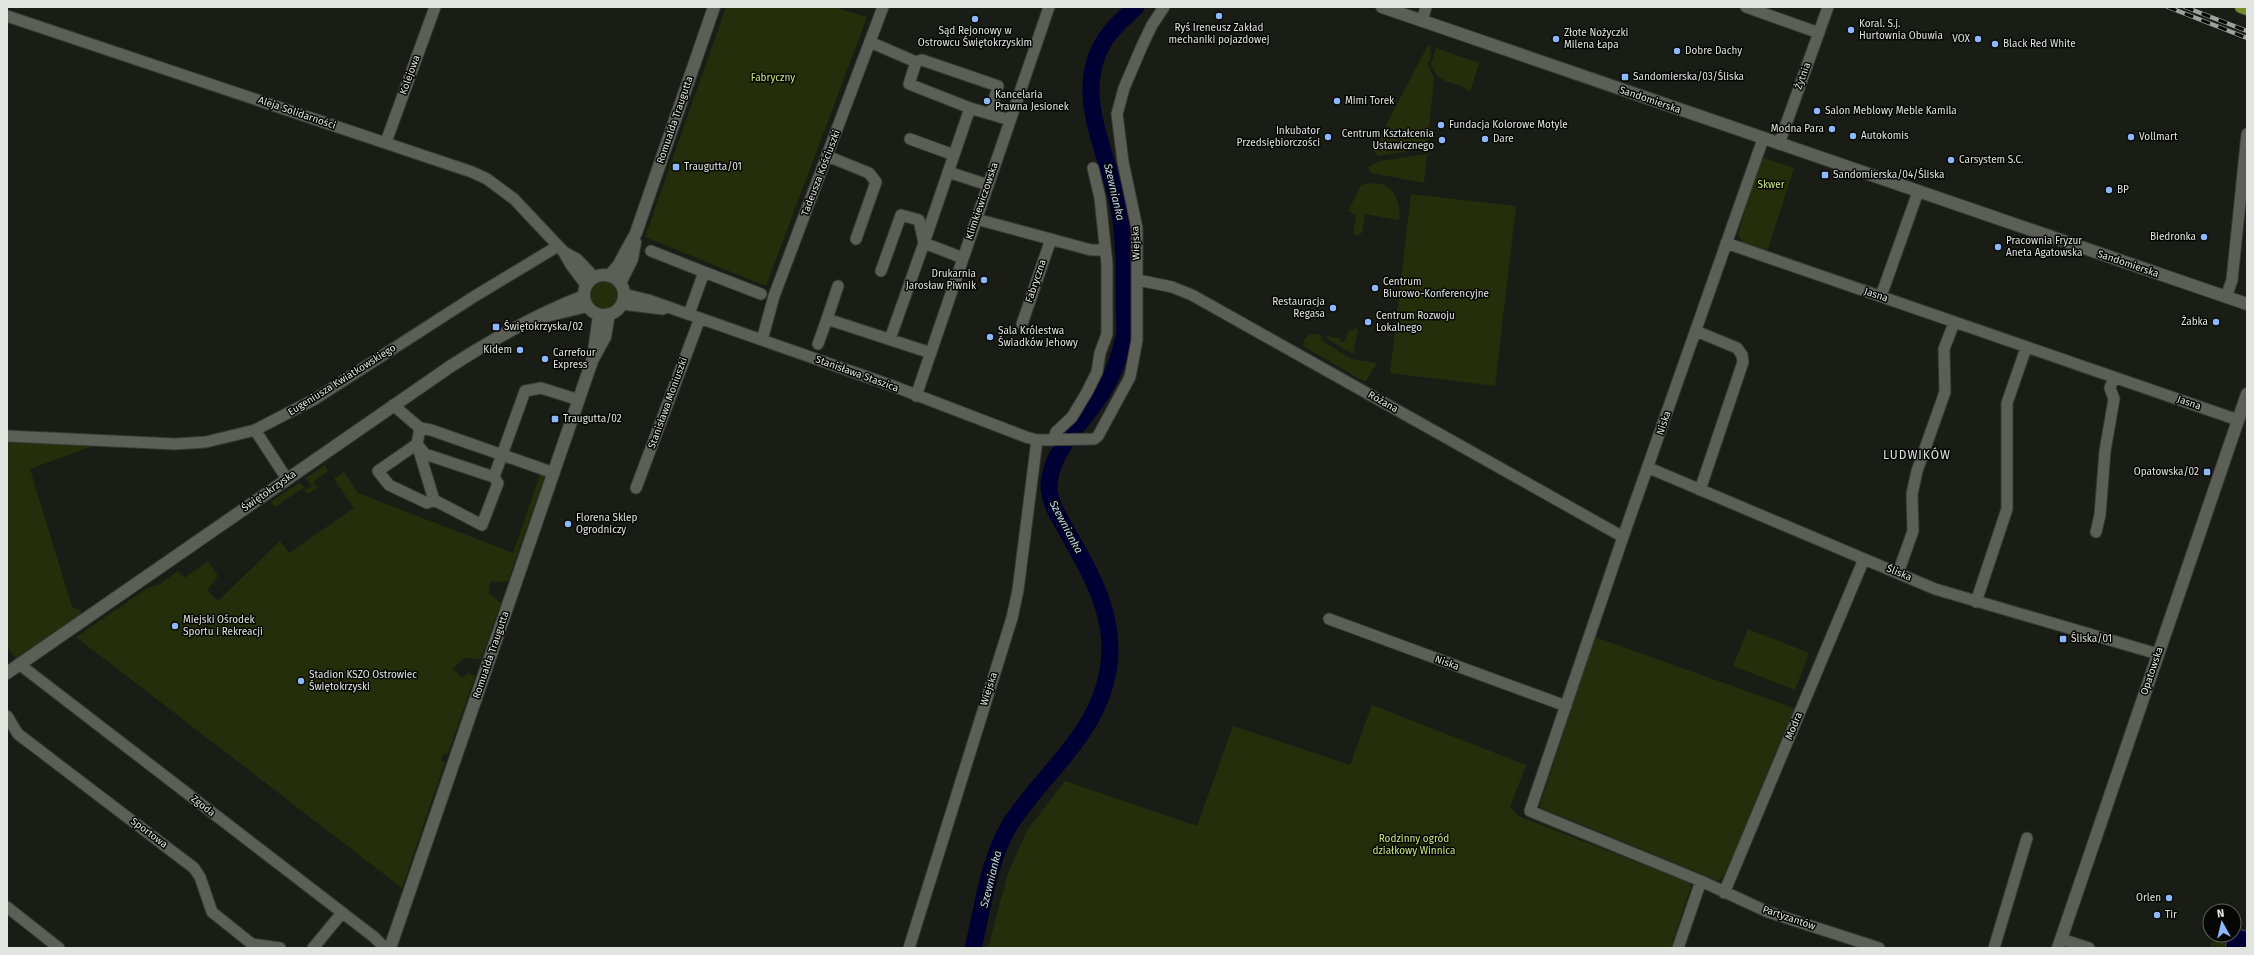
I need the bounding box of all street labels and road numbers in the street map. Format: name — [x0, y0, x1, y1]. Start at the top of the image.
street label: Kolejowa — [397, 54, 423, 96]
street label: Żytnia — [1791, 60, 1813, 91]
street label: Romualda Traugutta — [654, 75, 696, 165]
street label: Sandomierska — [1618, 84, 1682, 116]
street label: Aleja Solidarności — [257, 94, 338, 132]
street label: Tadeusza Kościuszki — [799, 128, 843, 218]
street label: Klimkiewiczowska — [963, 161, 1001, 241]
street label: Wiejska — [1129, 226, 1143, 260]
street label: Sandomierska — [2096, 248, 2160, 280]
street label: Fabryczna — [1023, 258, 1049, 304]
street label: Jasna — [1863, 286, 1889, 304]
street label: Eugeniusza Kwiatkowskiego — [286, 342, 398, 418]
street label: Stanisława Staszica — [814, 353, 900, 395]
street label: Stanisława Moniuszki — [646, 356, 690, 450]
street label: Różana — [1366, 389, 1400, 415]
street label: Jasna — [2176, 393, 2202, 413]
street label: Niska — [1654, 409, 1674, 437]
street label: Świętokrzyska — [238, 466, 298, 514]
street label: Śliska — [1885, 561, 1914, 584]
street label: Romualda Traugutta — [470, 610, 512, 700]
street label: Opatowska — [2138, 646, 2166, 696]
street label: Niska — [1433, 653, 1461, 673]
street label: Wiejska — [978, 671, 1000, 707]
street label: Modra — [1783, 711, 1805, 741]
street label: Zgoda — [189, 793, 217, 819]
street label: Sportowa — [128, 815, 170, 851]
street label: Partyzantów — [1761, 903, 1817, 933]

